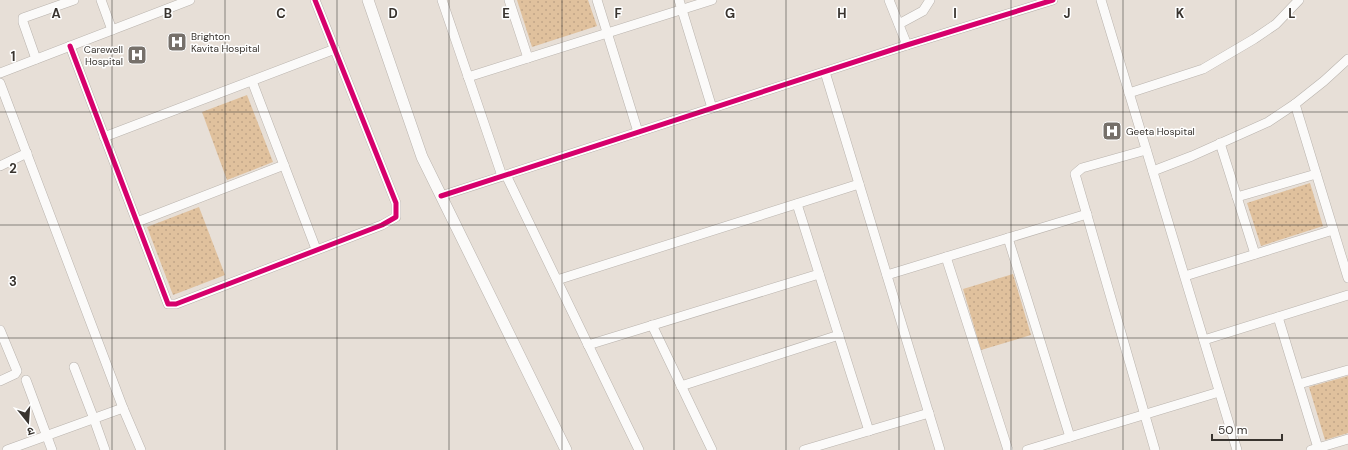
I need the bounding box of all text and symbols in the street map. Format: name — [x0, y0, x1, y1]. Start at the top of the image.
text: A — [51, 5, 61, 22]
text: B — [164, 5, 172, 22]
text: C — [276, 5, 286, 22]
text: D — [388, 5, 398, 22]
text: E — [502, 5, 510, 22]
text: F — [614, 5, 622, 22]
text: G — [725, 5, 735, 22]
text: H — [837, 5, 847, 22]
text: I — [953, 5, 957, 22]
text: J — [1063, 5, 1071, 22]
text: K — [1176, 5, 1185, 22]
text: L — [1288, 5, 1296, 22]
place label: Brighton Kavita Hospital — [191, 30, 260, 55]
hospital icon: Brighton Kavita Hospital — [166, 31, 188, 53]
place label: Carewell Hospital — [84, 43, 123, 68]
hospital icon: Carewell Hospital — [126, 44, 148, 66]
text: 1 — [11, 48, 15, 65]
hospital icon: Geeta Hospital — [1101, 120, 1123, 142]
place label: Geeta Hospital — [1126, 125, 1195, 138]
text: 2 — [9, 160, 17, 177]
text: 3 — [9, 273, 17, 290]
north arrow — [8, 402, 48, 442]
scale bar — [1212, 416, 1282, 442]
text: 50 m — [1218, 422, 1247, 438]
text: उ — [25, 424, 36, 439]

